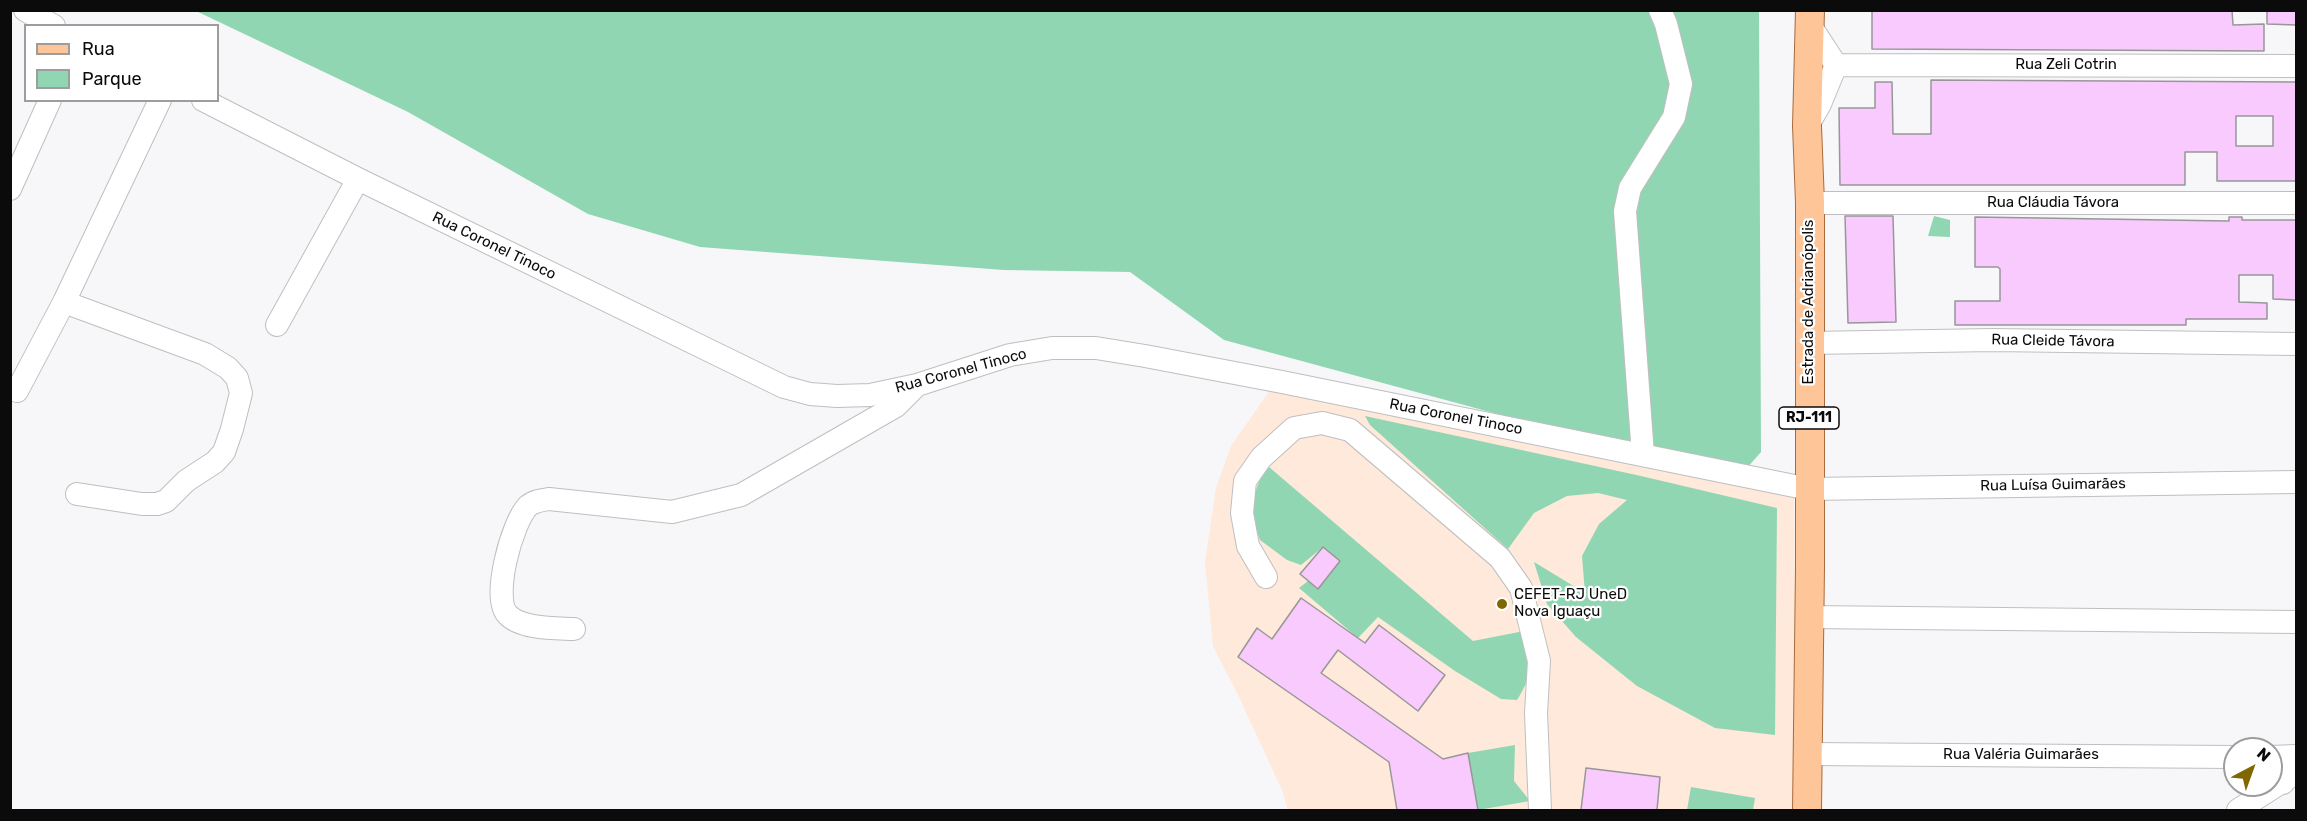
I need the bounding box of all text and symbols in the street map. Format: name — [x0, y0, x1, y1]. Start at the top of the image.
legend — [24, 24, 219, 102]
text: Rua — [82, 38, 115, 60]
street label: Rua Zeli Cotrin — [2015, 56, 2117, 74]
text: Parque — [82, 68, 142, 90]
street label: Rua Cláudia Távora — [1987, 194, 2119, 212]
street label: Rua Coronel Tinoco — [429, 208, 559, 284]
street label: Estrada de Adrianópolis — [1800, 219, 1818, 385]
street label: Rua Cleide Távora — [1991, 331, 2115, 351]
street label: Rua Coronel Tinoco — [893, 345, 1029, 397]
street label: Rua Coronel Tinoco — [1388, 395, 1524, 439]
road number: RJ-111 — [1779, 407, 1839, 429]
street label: Rua Luísa Guimarães — [1980, 475, 2126, 495]
place label: CEFET-RJ UneD Nova Iguaçu — [1514, 586, 1627, 621]
marker: CEFET-RJ UneD Nova Iguaçu — [1495, 597, 1509, 611]
north arrow — [2223, 737, 2283, 797]
text: N — [2253, 744, 2274, 765]
street label: Rua Valéria Guimarães — [1943, 746, 2099, 764]

